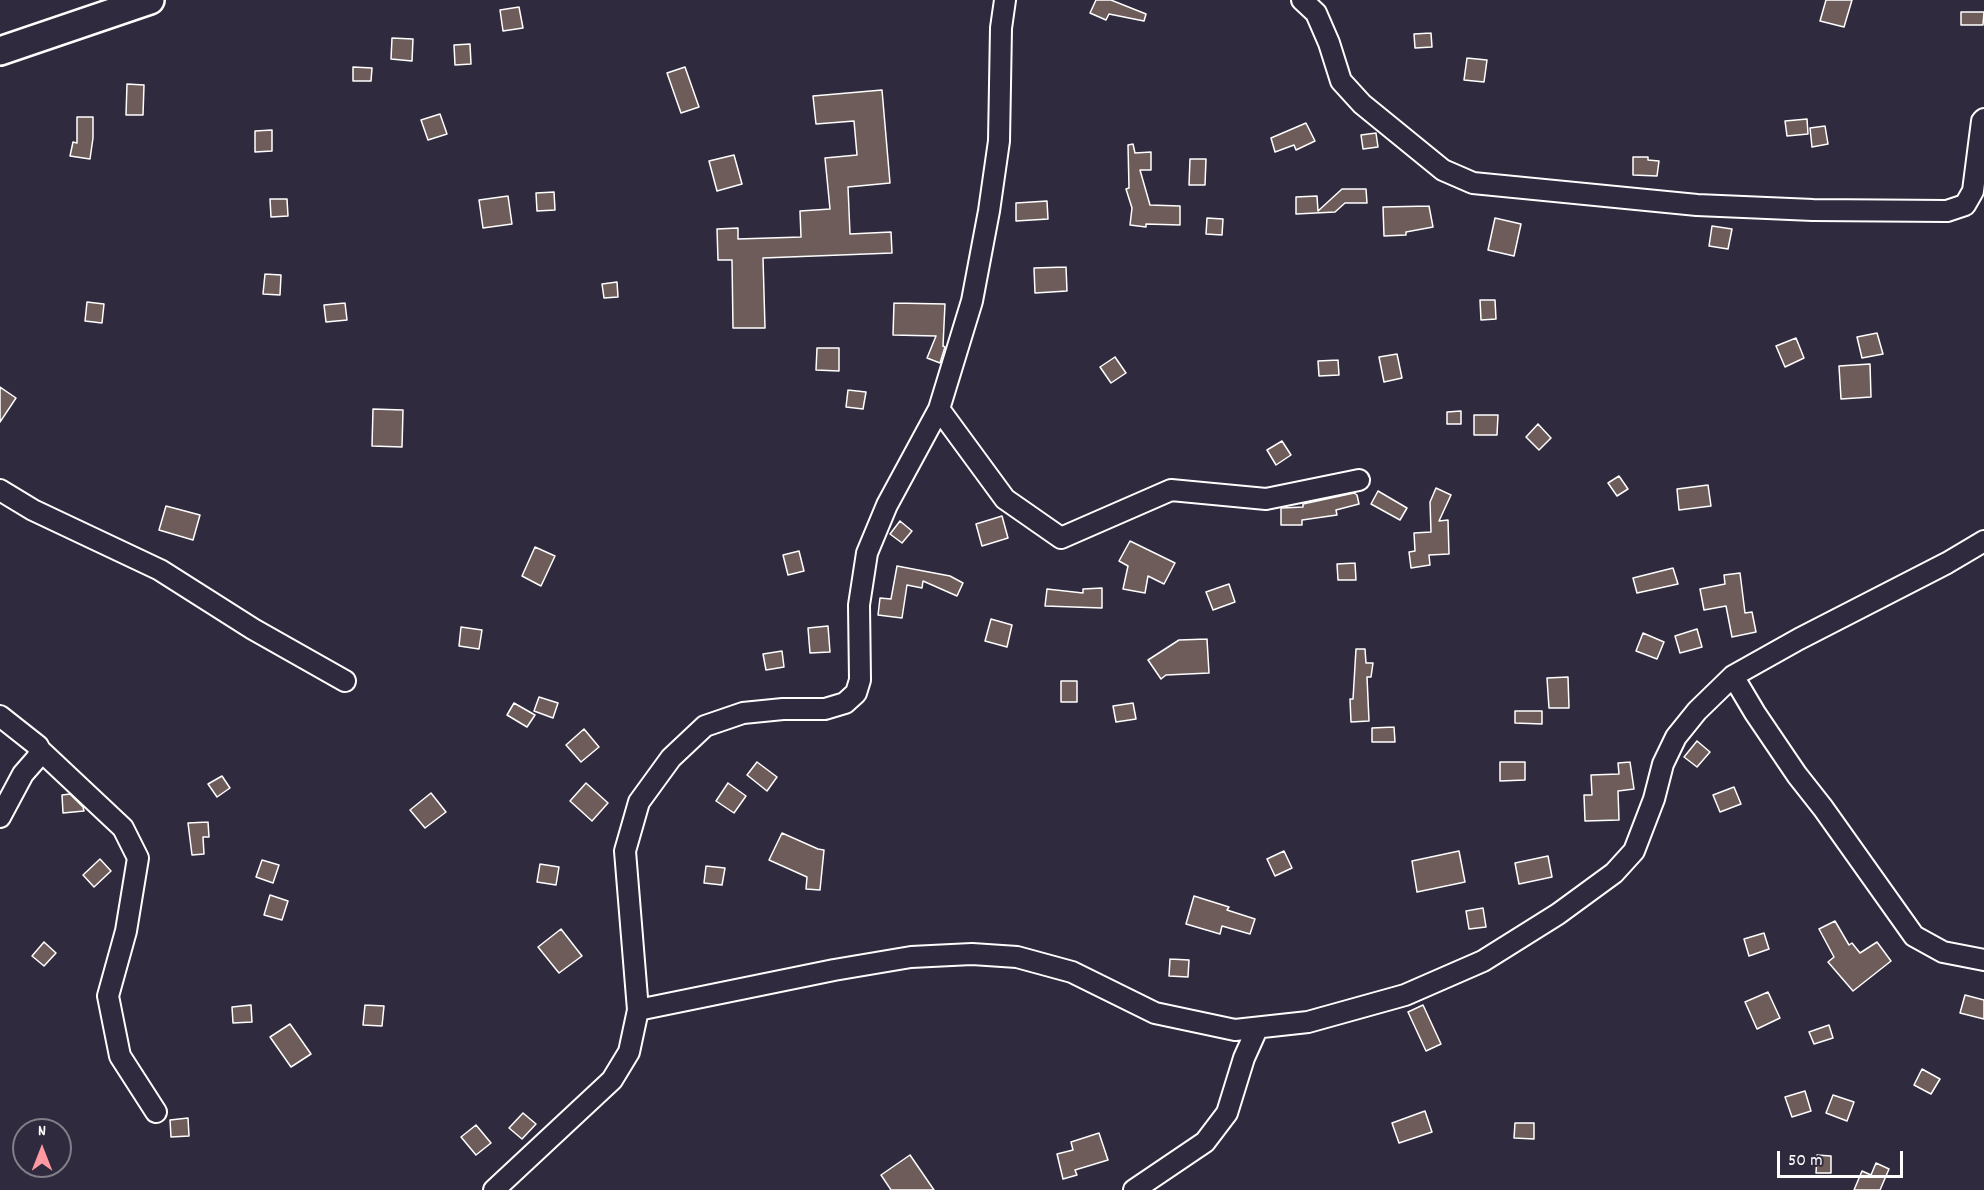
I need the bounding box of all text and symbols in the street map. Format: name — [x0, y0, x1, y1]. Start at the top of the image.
north arrow — [12, 1118, 72, 1178]
text: N — [38, 1120, 46, 1143]
scale bar — [1780, 1139, 1906, 1177]
text: 50 m — [1788, 1149, 1823, 1174]

